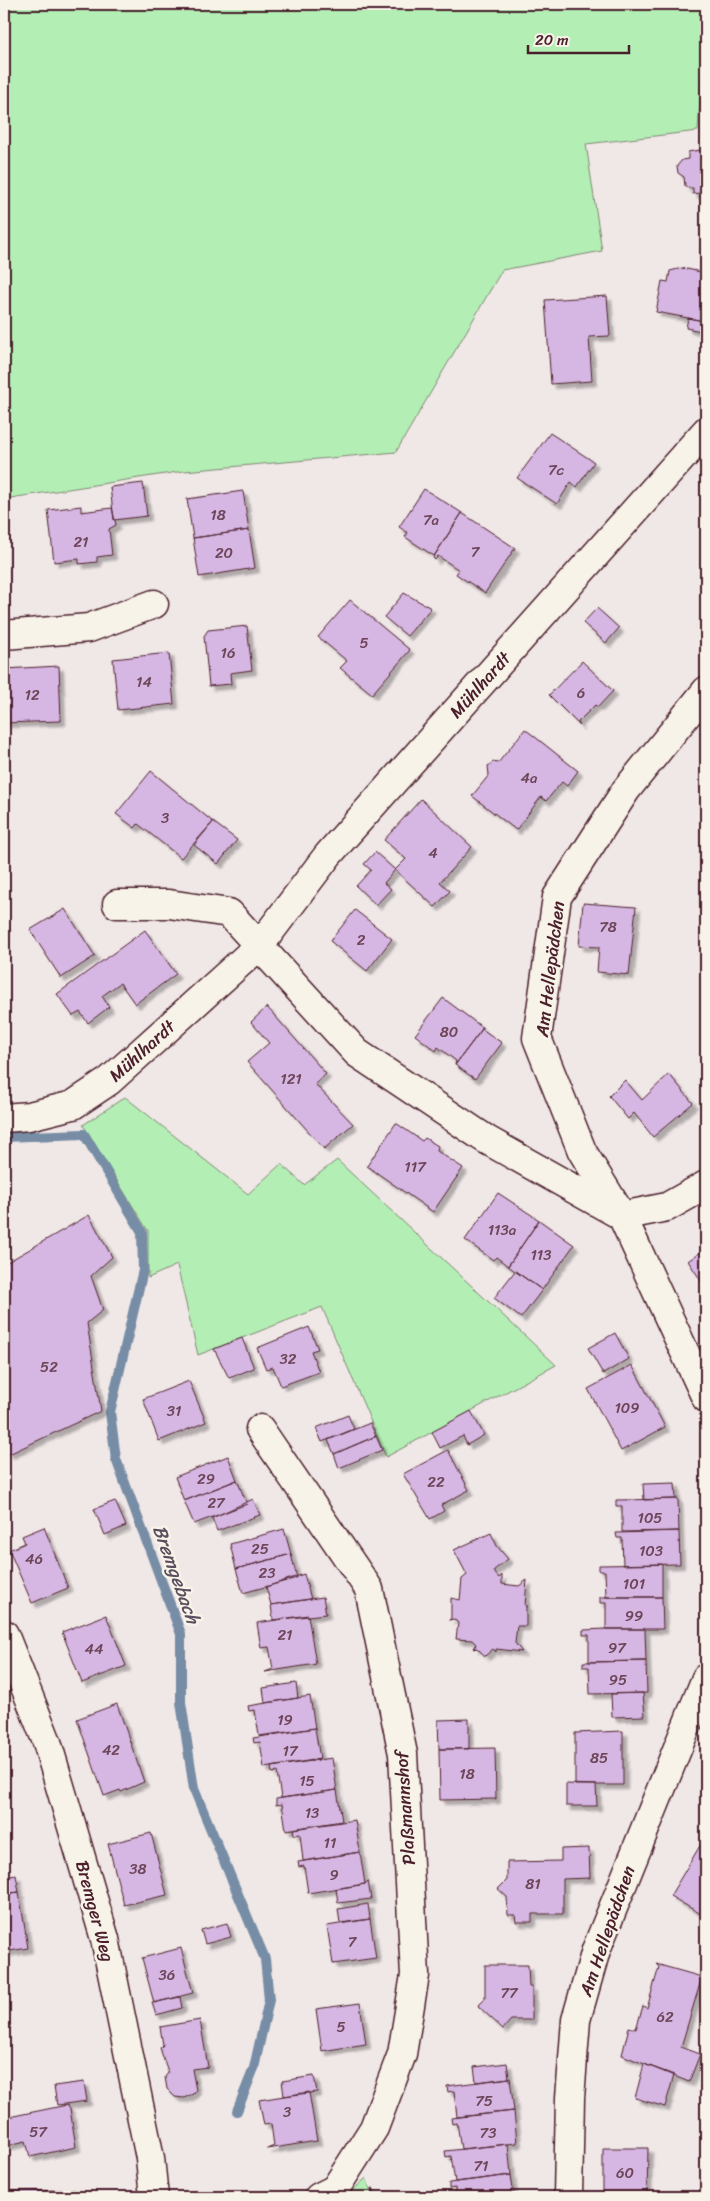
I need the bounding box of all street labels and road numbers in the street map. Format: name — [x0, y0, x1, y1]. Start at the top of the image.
street label: Mühlhardt — [441, 643, 520, 726]
street label: Am Hellepädchen — [526, 899, 574, 1040]
street label: Mühlhardt — [101, 1011, 184, 1090]
street label: Plaßmannshof — [385, 1747, 425, 1866]
street label: Bremger Weg — [66, 1857, 124, 1965]
street label: Am Hellepädchen — [569, 1861, 644, 2002]

